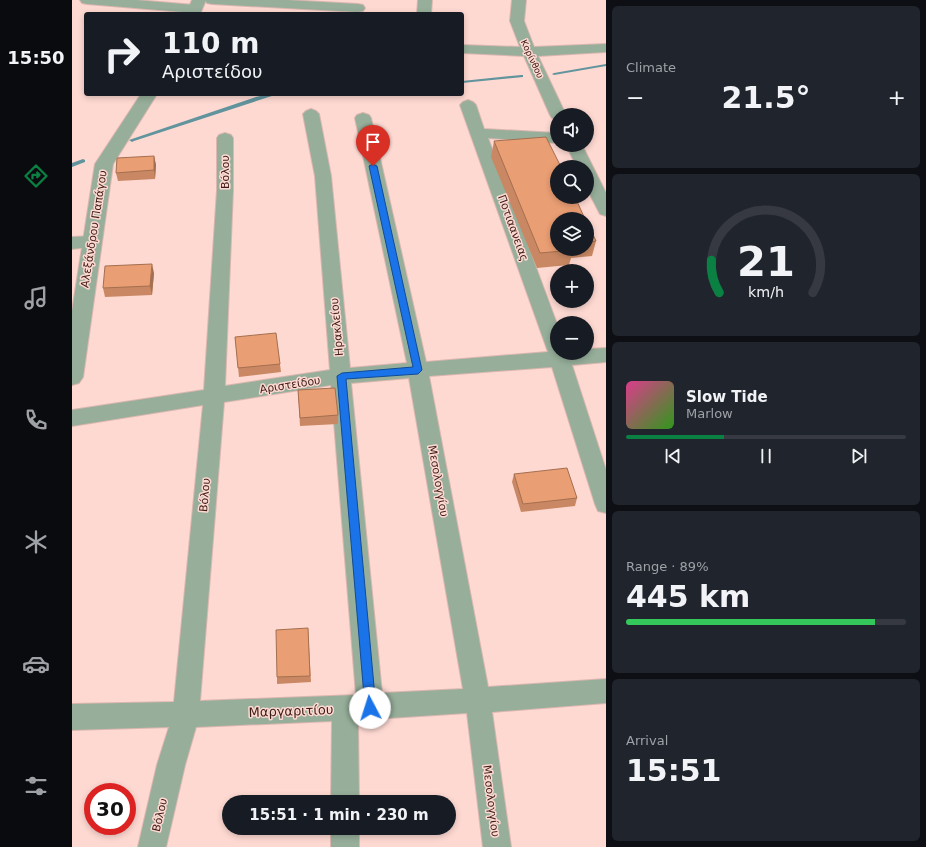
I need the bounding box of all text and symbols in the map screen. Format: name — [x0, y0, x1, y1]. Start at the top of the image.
text: 110 m — [162, 27, 259, 60]
icon: right — [96, 28, 148, 80]
street label: Κορίνθου — [519, 38, 545, 80]
text: 15:50 — [7, 47, 65, 68]
text: Climate — [626, 60, 676, 75]
text: Αριστείδου — [162, 61, 262, 82]
text: 21.5° — [721, 80, 811, 115]
text: − — [626, 85, 644, 110]
text: + — [888, 85, 906, 110]
map controls — [550, 108, 594, 360]
button: sound — [550, 108, 594, 152]
pin — [356, 125, 390, 166]
icon: arrive — [362, 131, 384, 153]
street label: Βόλου — [219, 155, 232, 189]
button: search — [550, 160, 594, 204]
icon: directions — [22, 162, 50, 190]
street label: Αλεξάνδρου Παπάγου — [78, 169, 110, 289]
street label: Ποτιαανειας — [495, 193, 531, 263]
button: layers — [550, 212, 594, 256]
text: 21 — [737, 237, 795, 286]
button: + — [550, 264, 594, 308]
icon: music — [22, 284, 50, 312]
text: km/h — [748, 284, 784, 300]
street label: Ηρακλείου — [328, 297, 346, 357]
button: − — [550, 316, 594, 360]
street label: Αριστείδου — [259, 374, 321, 396]
text: Slow Tide — [686, 388, 768, 406]
icon: phone — [22, 406, 50, 434]
text: Marlow — [686, 406, 733, 421]
street label: Μεσολογγίου — [425, 444, 451, 518]
icon: previous — [662, 445, 684, 467]
icon: pause — [755, 445, 777, 467]
icon: next — [848, 445, 870, 467]
street label: Βόλου — [197, 478, 213, 512]
icon: climate — [22, 528, 50, 556]
text: Range · 89% — [626, 559, 709, 574]
text: 445 km — [626, 579, 750, 614]
icon: car — [22, 650, 50, 678]
position arrow — [349, 687, 391, 729]
street label: Μαργαριτίου — [248, 702, 334, 720]
text: Arrival — [626, 733, 668, 748]
text: 15:51 — [626, 753, 722, 788]
street label: Μεσολογγίου — [480, 764, 502, 838]
icon: filters — [22, 772, 50, 800]
speed limit sign: 30 — [84, 783, 136, 835]
street label: Βόλου — [150, 797, 170, 833]
text: 15:51 · 1 min · 230 m — [249, 806, 429, 824]

